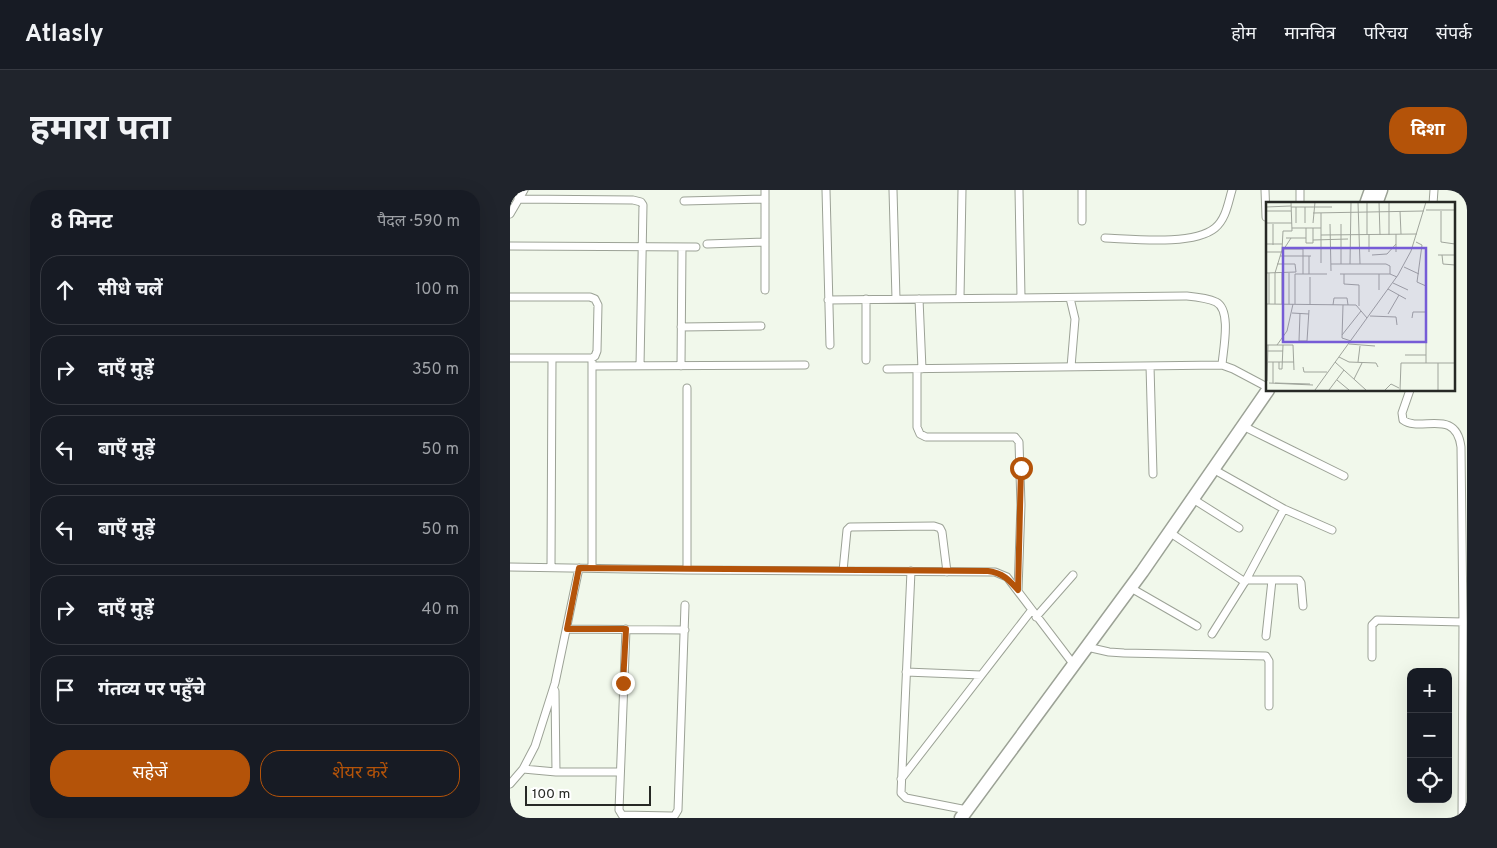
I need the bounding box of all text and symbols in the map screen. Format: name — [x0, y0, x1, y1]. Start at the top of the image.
text: Atlasly — [25, 20, 104, 50]
text: होम — [1231, 23, 1256, 46]
text: मानचित्र — [1284, 23, 1336, 46]
text: परिचय — [1364, 23, 1408, 46]
text: संपर्क — [1436, 23, 1472, 46]
button: दिशा — [1389, 107, 1467, 154]
text: हमारा पता — [30, 108, 171, 152]
inset map — [1266, 202, 1454, 391]
text: 8 मिनट — [50, 209, 113, 236]
text: पैदल · 590 m — [377, 212, 460, 232]
icon: ahead — [51, 276, 79, 304]
text: सीधे चलें — [98, 278, 163, 302]
text: 100 m — [415, 280, 459, 300]
icon: right — [51, 356, 79, 384]
text: दाएँ मुड़ें — [98, 358, 154, 382]
text: 350 m — [412, 360, 459, 380]
icon: left — [51, 436, 79, 464]
text: बाएँ मुड़ें — [98, 438, 155, 462]
text: 50 m — [422, 440, 459, 460]
route start — [1010, 457, 1033, 480]
icon: left — [51, 516, 79, 544]
text: बाएँ मुड़ें — [98, 518, 155, 542]
text: 50 m — [422, 520, 459, 540]
icon: right — [51, 596, 79, 624]
text: दाएँ मुड़ें — [98, 598, 154, 622]
text: 40 m — [421, 600, 459, 620]
map controls — [1407, 668, 1452, 803]
button: + — [1407, 668, 1452, 713]
route end — [612, 672, 635, 695]
icon: arrive — [51, 676, 79, 704]
text: गंतव्य पर पहुँचे — [98, 678, 205, 702]
button: − — [1407, 713, 1452, 758]
button: सहेजें — [50, 750, 250, 797]
button: शेयर करें — [260, 750, 460, 797]
button: locate — [1407, 758, 1452, 803]
scale bar — [525, 783, 651, 806]
text: 100 m — [532, 786, 570, 803]

